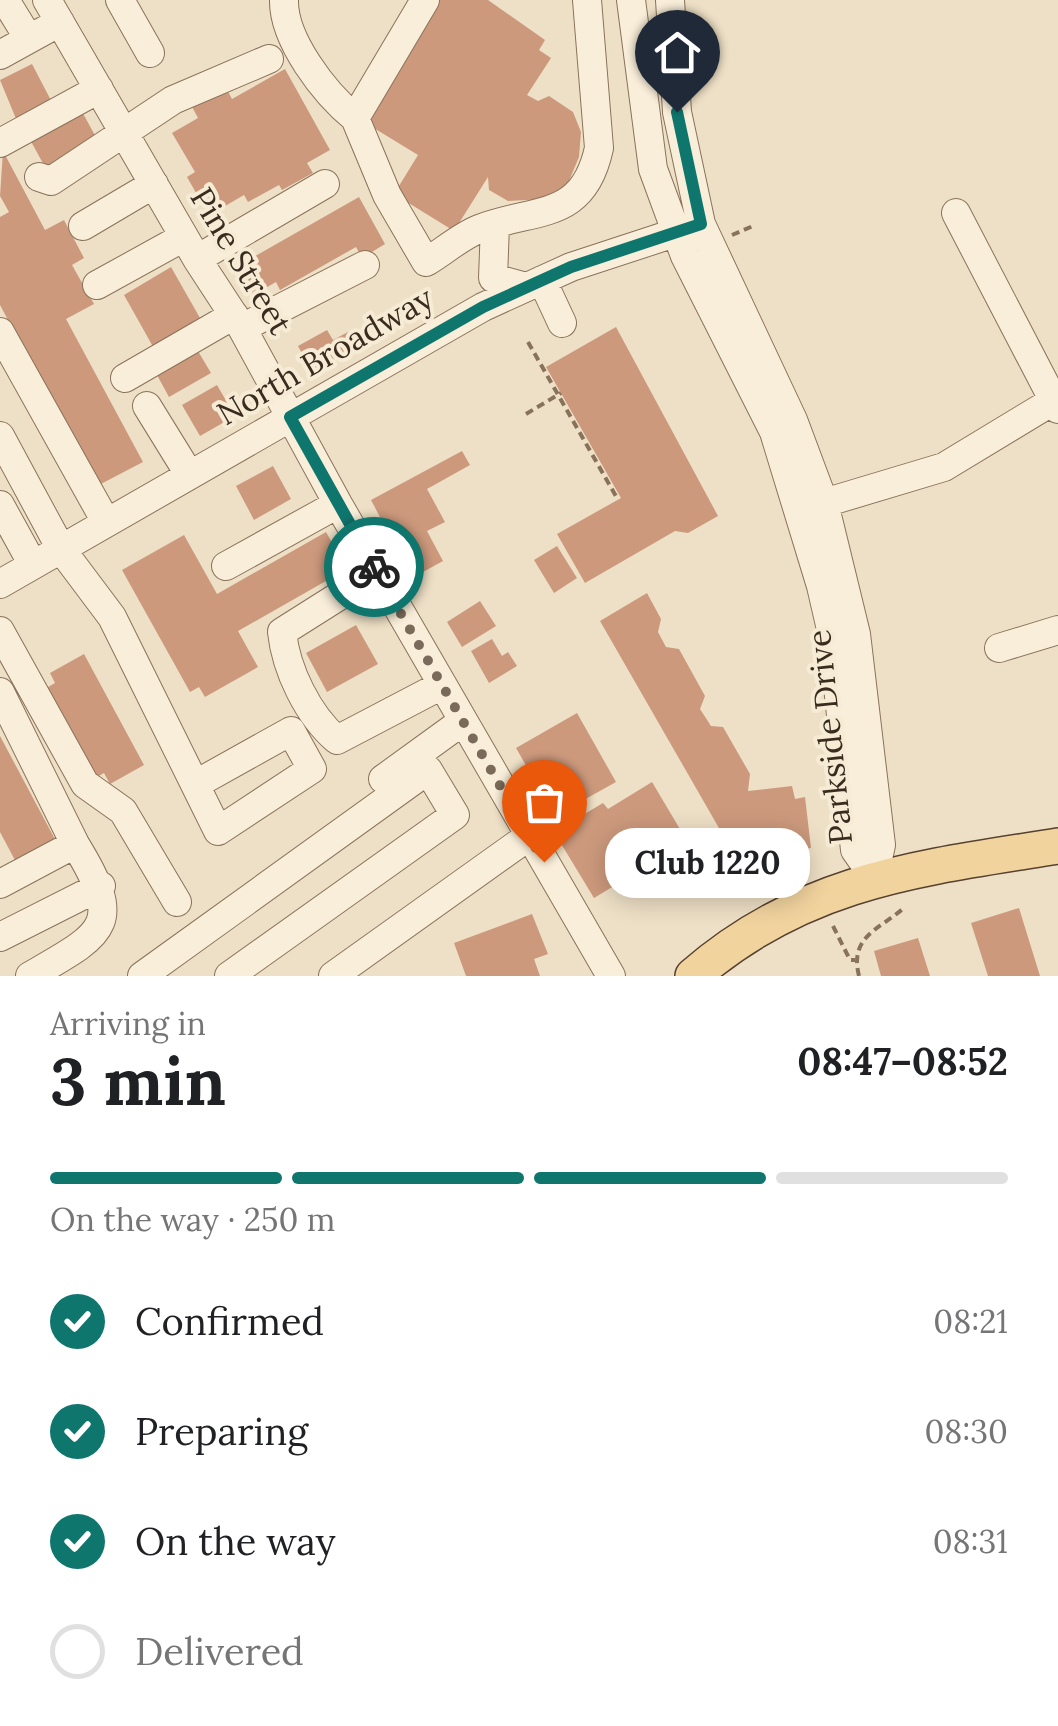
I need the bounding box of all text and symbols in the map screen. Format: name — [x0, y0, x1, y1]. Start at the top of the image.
pin — [635, 10, 720, 113]
icon: home — [650, 25, 705, 80]
street label: Pine Street — [182, 180, 302, 342]
street label: North Broadway — [209, 277, 440, 434]
courier — [324, 517, 424, 617]
icon: bike — [347, 540, 402, 595]
street label: Parkside Drive — [798, 628, 861, 846]
pin — [502, 760, 587, 863]
icon: bag — [517, 775, 572, 830]
callout: Club 1220 — [604, 827, 809, 897]
text: Club 1220 — [635, 842, 780, 883]
text: Arriving in — [50, 1003, 206, 1044]
text: 08:47–08:52 — [797, 1037, 1008, 1085]
text: 3 min — [50, 1040, 226, 1123]
text: On the way · 250 m — [50, 1199, 335, 1240]
icon: check — [50, 1294, 105, 1349]
text: Confirmed — [135, 1297, 324, 1345]
text: 08:21 — [933, 1301, 1008, 1342]
icon: check — [50, 1404, 105, 1459]
text: Preparing — [135, 1407, 308, 1455]
text: 08:30 — [924, 1411, 1008, 1452]
icon: check — [50, 1514, 105, 1569]
text: On the way — [135, 1517, 336, 1565]
text: 08:31 — [933, 1521, 1008, 1562]
text: Delivered — [135, 1627, 304, 1675]

